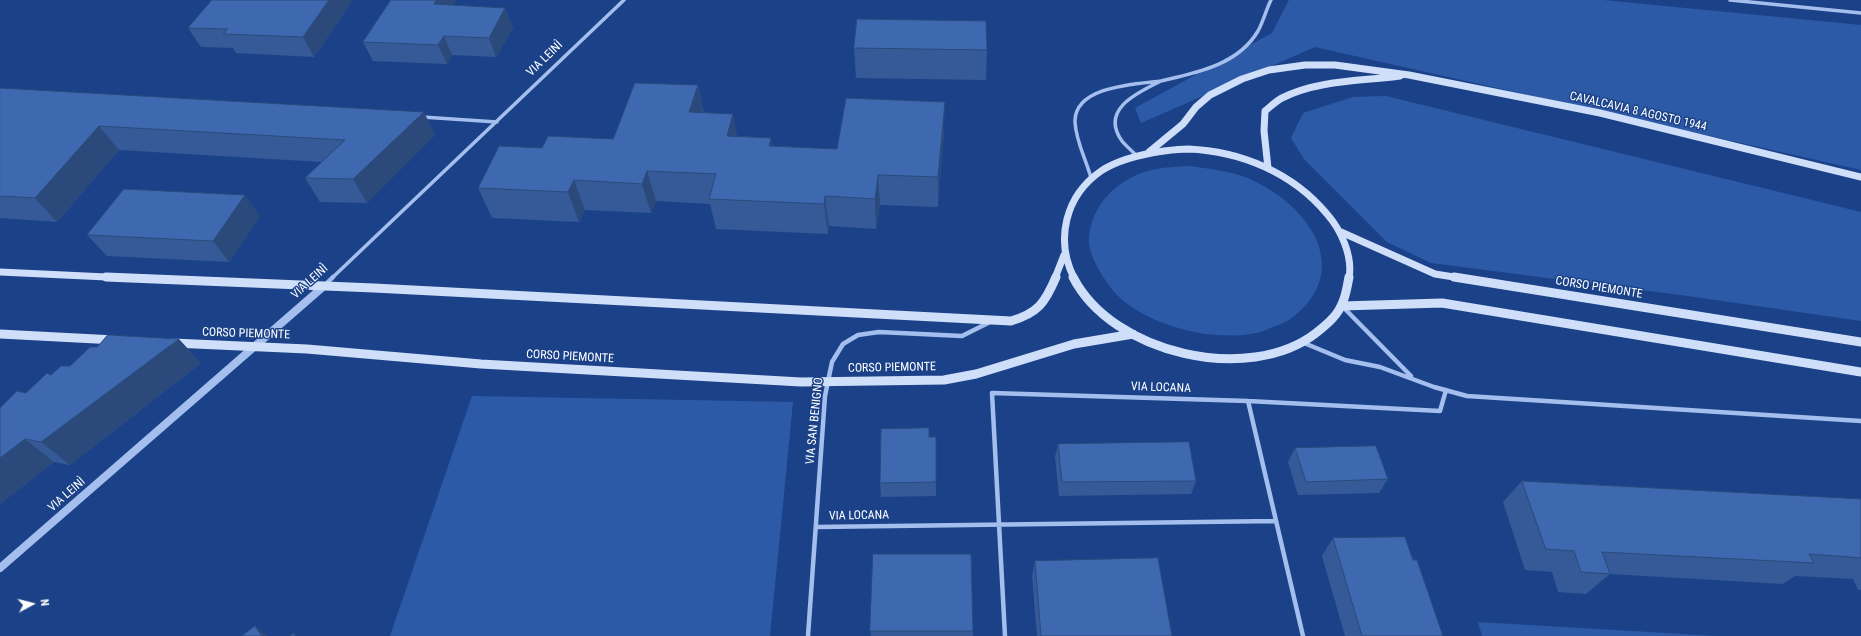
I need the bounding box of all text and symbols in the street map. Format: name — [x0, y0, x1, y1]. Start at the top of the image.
street label: VIA LEINÌ — [524, 38, 566, 80]
street label: CAVALCAVIA 8 AGOSTO 1944 — [1568, 89, 1708, 135]
street label: VIA LEINÌ — [289, 262, 331, 302]
street label: CORSO PIEMONTE — [1554, 274, 1644, 302]
street label: CORSO PIEMONTE — [202, 325, 290, 343]
street label: CORSO PIEMONTE — [526, 348, 614, 366]
street label: CORSO PIEMONTE — [848, 360, 936, 376]
street label: VIA SAN BENIGNO — [803, 377, 827, 465]
street label: VIA LOCANA — [1131, 380, 1191, 396]
street label: VIA LEINÌ — [45, 475, 89, 515]
street label: VIA LOCANA — [829, 508, 889, 524]
north arrow — [12, 584, 52, 624]
text: N — [38, 598, 51, 607]

